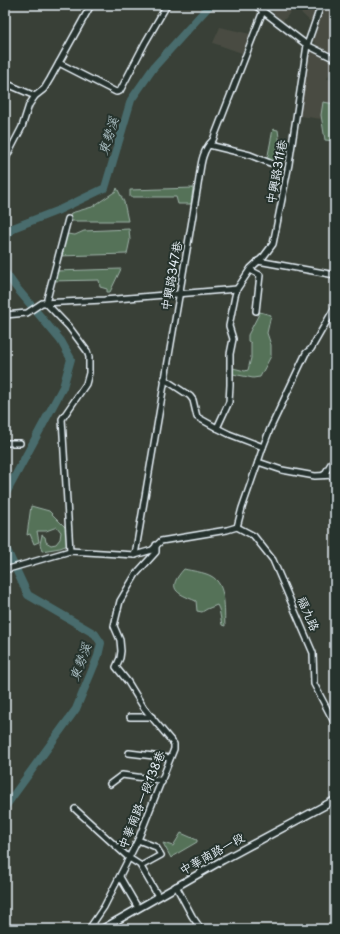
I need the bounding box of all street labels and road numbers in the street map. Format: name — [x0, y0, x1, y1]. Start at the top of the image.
street label: 中興路311巷 — [261, 138, 291, 205]
street label: 中興路347巷 — [156, 240, 186, 312]
street label: 福九路 — [294, 594, 324, 634]
street label: 中華南路一段138巷 — [113, 748, 169, 852]
street label: 中華南路一段 — [176, 828, 247, 878]

